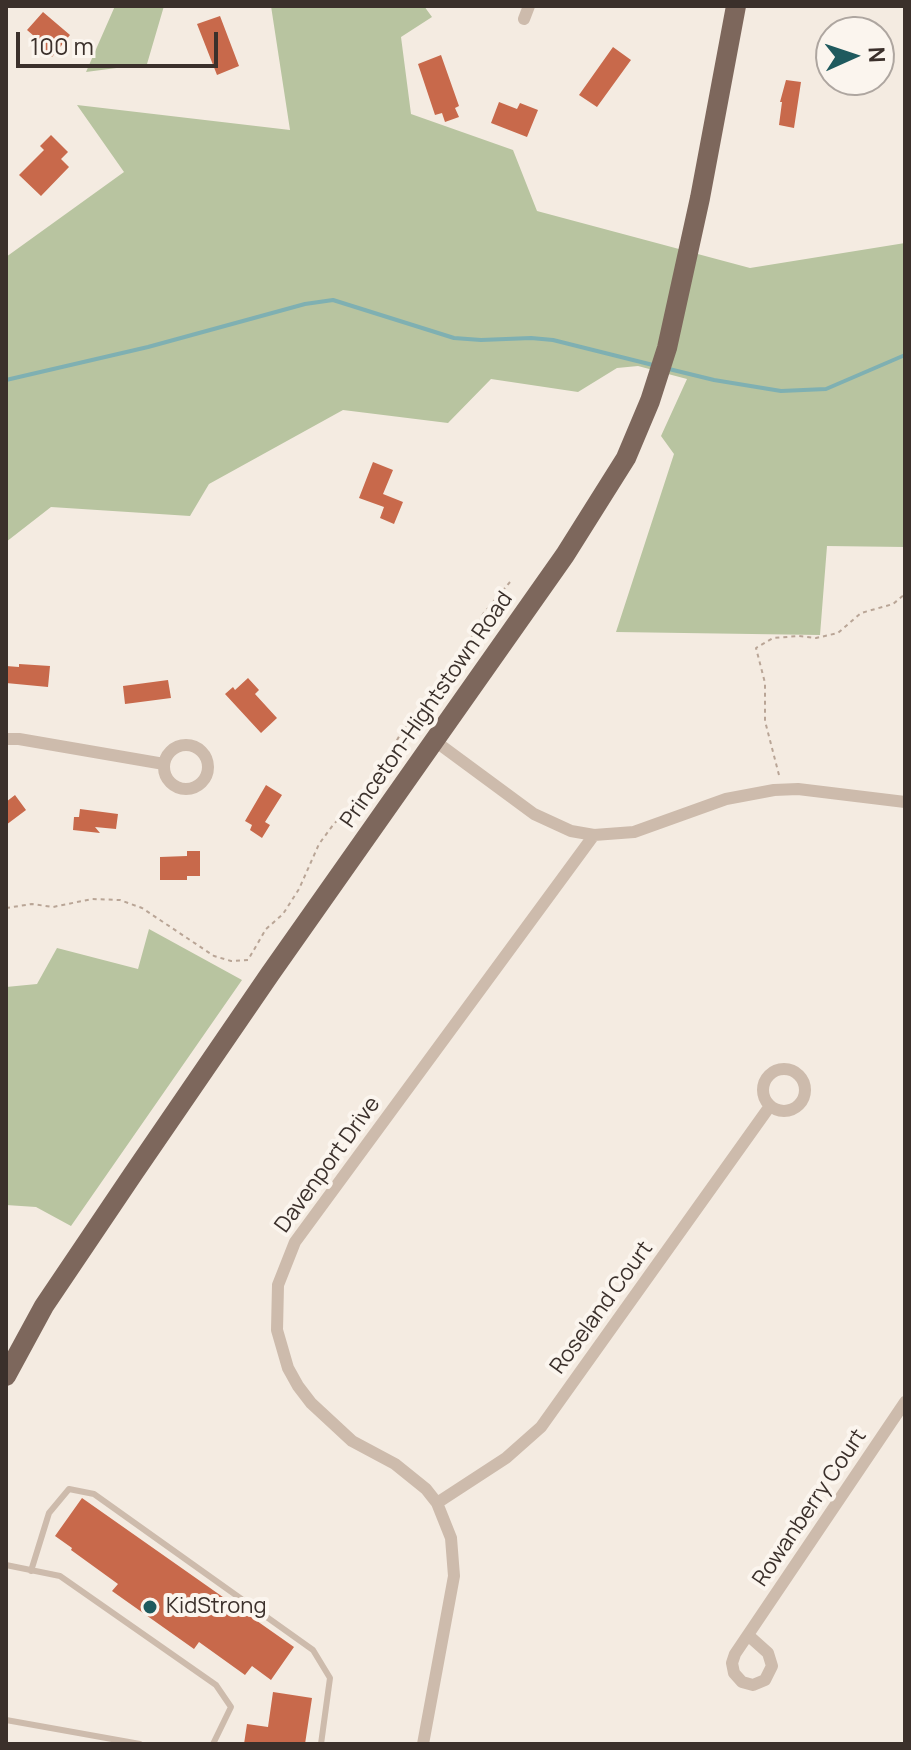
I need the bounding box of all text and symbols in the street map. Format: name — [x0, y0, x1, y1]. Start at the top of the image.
scale bar — [20, 16, 222, 66]
north arrow — [815, 16, 895, 96]
text: 100 m — [30, 29, 94, 62]
text: N — [862, 46, 892, 64]
street label: Princeton-Hightstown Road — [335, 587, 519, 833]
street label: Davenport Drive — [270, 1092, 386, 1238]
street label: Roseland Court — [545, 1237, 659, 1379]
street label: Rowanberry Court — [748, 1424, 872, 1592]
place label: KidStrong — [166, 1594, 266, 1620]
marker: KidStrong — [141, 1598, 159, 1616]

